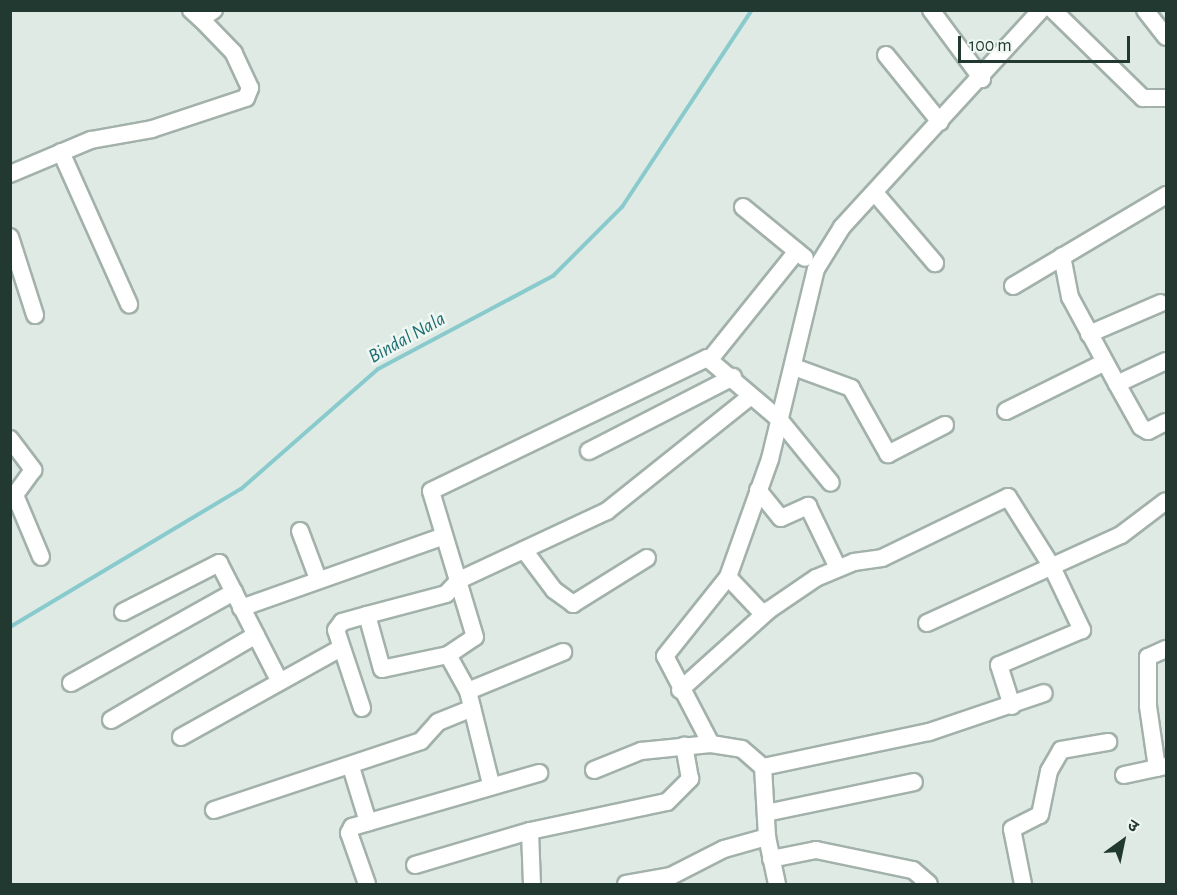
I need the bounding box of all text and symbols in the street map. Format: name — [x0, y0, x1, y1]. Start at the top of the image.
scale bar — [961, 24, 1134, 62]
text: 100 m — [969, 37, 1012, 55]
water label: Bindal Nala — [364, 307, 450, 369]
north arrow — [1093, 811, 1153, 871]
text: उ — [1125, 817, 1141, 835]

